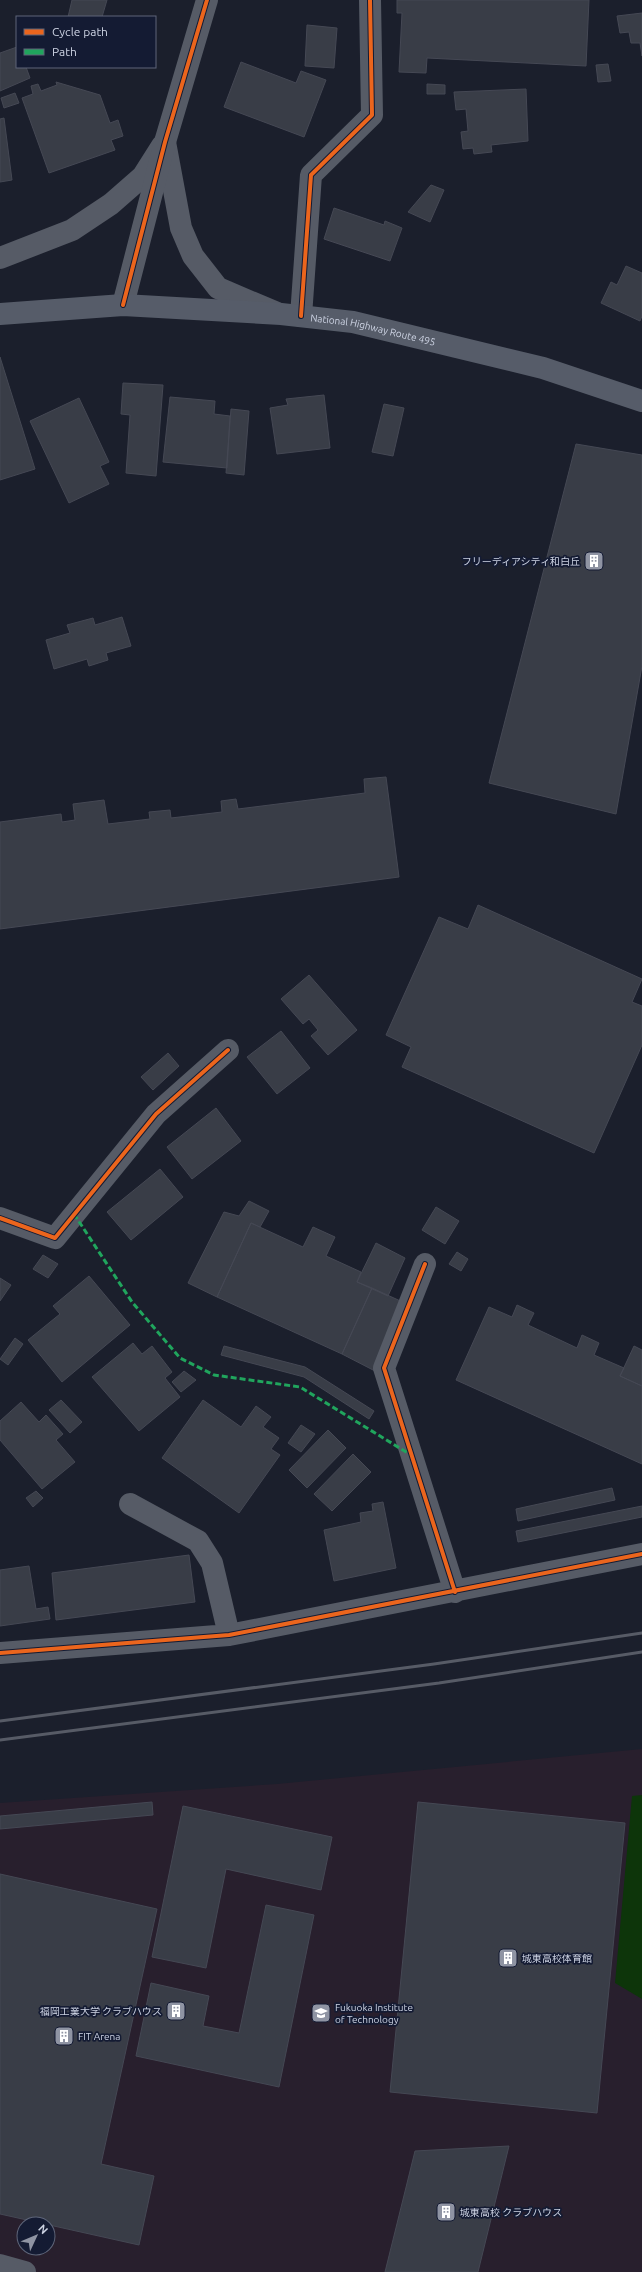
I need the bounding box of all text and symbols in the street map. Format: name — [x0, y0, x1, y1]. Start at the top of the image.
legend — [16, 16, 156, 68]
text: Cycle path — [52, 25, 108, 38]
text: Path — [52, 45, 77, 58]
street label: National Highway Route 495 — [310, 312, 437, 348]
building icon: フリーディアシティ和白丘 — [583, 550, 605, 572]
place label: フリーディアシティ和白丘 — [462, 556, 580, 567]
building icon: 城東高校体育館 — [497, 1947, 519, 1969]
place label: 城東高校体育館 — [522, 1953, 592, 1964]
building icon: 福岡工業大学 クラブハウス — [165, 2000, 187, 2022]
school or university icon: Fukuoka Institute of Technology — [310, 2002, 332, 2024]
place label: Fukuoka Institute of Technology — [335, 2002, 413, 2025]
place label: 福岡工業大学 クラブハウス — [40, 2006, 162, 2017]
building icon: FIT Arena — [53, 2025, 75, 2047]
place label: FIT Arena — [78, 2031, 120, 2042]
building icon: 城東高校 クラブハウス — [435, 2201, 457, 2223]
place label: 城東高校 クラブハウス — [460, 2207, 562, 2218]
north arrow — [16, 2216, 56, 2256]
text: N — [36, 2222, 50, 2236]

